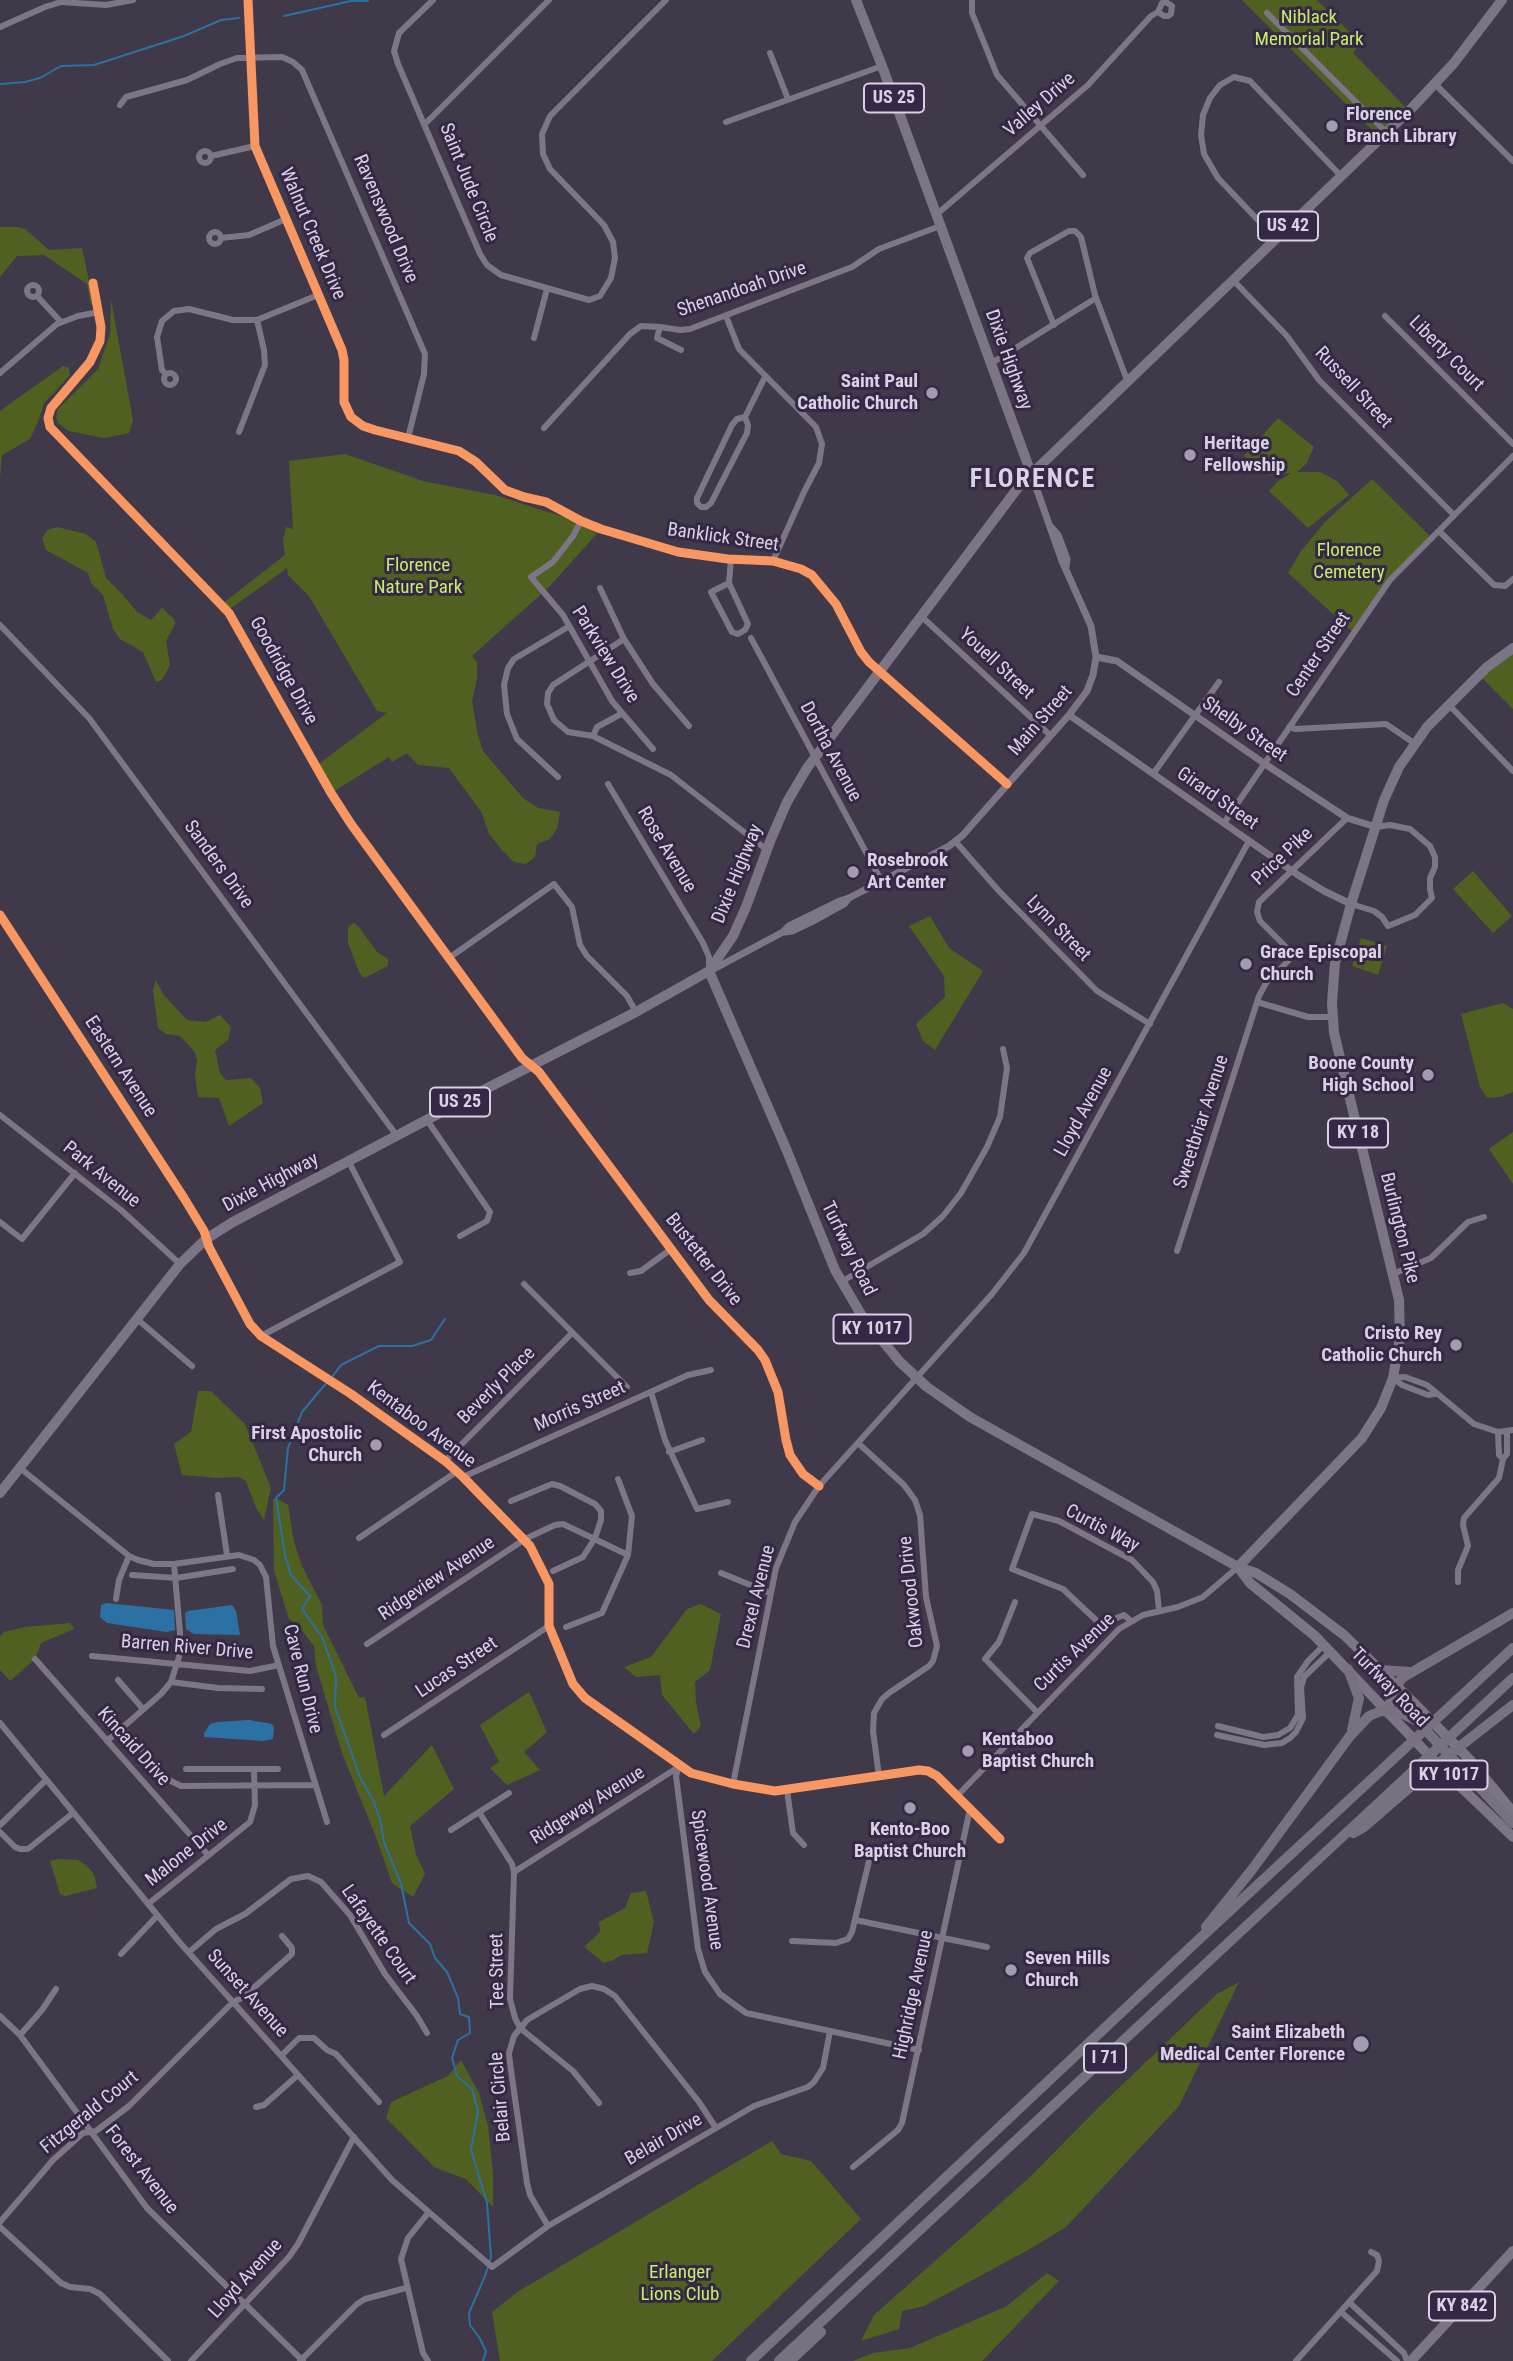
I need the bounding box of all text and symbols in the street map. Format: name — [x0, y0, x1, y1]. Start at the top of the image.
park label: Niblack Memorial Park — [1255, 7, 1363, 51]
street label: Valley Drive — [1000, 68, 1080, 142]
road number: US 25 — [864, 84, 924, 113]
place label: Florence Branch Library — [1346, 104, 1457, 148]
marker: Florence Branch Library — [1324, 118, 1340, 134]
street label: Saint Jude Circle — [434, 120, 502, 246]
street label: Ravenswood Drive — [348, 152, 422, 286]
street label: Walnut Creek Drive — [274, 165, 350, 303]
road number: US 42 — [1258, 211, 1318, 240]
street label: Shenandoah Drive — [674, 257, 810, 323]
street label: Dixie Highway — [979, 307, 1037, 413]
street label: Liberty Court — [1404, 312, 1488, 396]
street label: Russell Street — [1310, 343, 1396, 433]
place label: Saint Paul Catholic Church — [797, 371, 918, 415]
marker: Saint Paul Catholic Church — [924, 385, 940, 401]
place label: Heritage Fellowship — [1204, 433, 1285, 477]
marker: Heritage Fellowship — [1182, 447, 1198, 463]
district label: FLORENCE — [971, 464, 1095, 496]
street label: Banklick Street — [666, 519, 780, 557]
park label: Florence Cemetery — [1313, 540, 1385, 584]
park label: Florence Nature Park — [374, 555, 462, 599]
street label: Parkview Drive — [566, 602, 644, 708]
street label: Center Street — [1282, 608, 1356, 702]
street label: Goodridge Drive — [244, 613, 322, 729]
street label: Youell Street — [954, 623, 1038, 705]
street label: Main Street — [1004, 681, 1078, 761]
street label: Shelby Street — [1197, 692, 1291, 768]
street label: Dortha Avenue — [794, 698, 866, 806]
street label: Girard Street — [1172, 763, 1262, 835]
street label: Rose Avenue — [631, 803, 701, 897]
street label: Sanders Drive — [178, 817, 258, 913]
street label: Dixie Highway — [708, 821, 768, 927]
street label: Price Pike — [1248, 823, 1318, 891]
place label: Rosebrook Art Center — [867, 850, 948, 894]
marker: Rosebrook Art Center — [845, 864, 861, 880]
street label: Lynn Street — [1021, 891, 1095, 967]
place label: Grace Episcopal Church — [1260, 942, 1382, 986]
marker: Grace Episcopal Church — [1238, 956, 1254, 972]
street label: Eastern Avenue — [79, 1012, 161, 1122]
street label: Sweetbriar Avenue — [1170, 1052, 1234, 1192]
place label: Boone County High School — [1308, 1053, 1414, 1097]
street label: Lloyd Avenue — [1050, 1063, 1118, 1161]
marker: Boone County High School — [1420, 1067, 1436, 1083]
road number: US 25 — [430, 1087, 490, 1116]
road number: KY 18 — [1328, 1118, 1388, 1148]
street label: Park Avenue — [58, 1137, 144, 1213]
street label: Dixie Highway — [219, 1148, 323, 1218]
street label: Burlington Pike — [1374, 1170, 1424, 1286]
street label: Turfway Road — [815, 1198, 881, 1300]
street label: Bustetter Drive — [660, 1209, 746, 1311]
road number: KY 1017 — [834, 1314, 910, 1344]
place label: Cristo Rey Catholic Church — [1321, 1323, 1442, 1367]
marker: Cristo Rey Catholic Church — [1448, 1337, 1464, 1353]
street label: Beverly Place — [454, 1343, 540, 1429]
street label: Kentaboo Avenue — [362, 1377, 480, 1473]
street label: Morris Street — [531, 1377, 629, 1437]
place label: First Apostolic Church — [251, 1423, 362, 1467]
marker: First Apostolic Church — [368, 1437, 384, 1453]
street label: Curtis Way — [1061, 1500, 1143, 1558]
street label: Ridgeview Avenue — [375, 1532, 499, 1626]
street label: Oakwood Drive — [895, 1535, 929, 1649]
street label: Drexel Avenue — [733, 1543, 781, 1651]
street label: Curtis Avenue — [1030, 1609, 1120, 1697]
street label: Cave Run Drive — [277, 1622, 327, 1736]
street label: Barren River Drive — [120, 1631, 254, 1665]
street label: Lucas Street — [412, 1632, 502, 1704]
street label: Turfway Road — [1345, 1643, 1433, 1733]
street label: Kincaid Drive — [92, 1703, 174, 1791]
place label: Kentaboo Baptist Church — [982, 1729, 1094, 1773]
marker: Kentaboo Baptist Church — [960, 1743, 976, 1759]
road number: KY 1017 — [1410, 1760, 1488, 1790]
street label: Ridgeway Avenue — [527, 1762, 649, 1850]
marker: Kento-Boo Baptist Church — [902, 1800, 918, 1816]
street label: Spicewood Avenue — [685, 1809, 727, 1951]
street label: Malone Drive — [141, 1814, 233, 1892]
place label: Kento-Boo Baptist Church — [854, 1819, 966, 1863]
street label: Lafayette Court — [335, 1881, 421, 1989]
street label: Highridge Avenue — [889, 1928, 939, 2062]
street label: Tee Street — [486, 1933, 510, 2009]
street label: Sunset Avenue — [202, 1945, 292, 2043]
place label: Seven Hills Church — [1025, 1948, 1110, 1992]
marker: Seven Hills Church — [1003, 1962, 1019, 1978]
place label: Saint Elizabeth Medical Center Florence — [1160, 2022, 1345, 2066]
marker: Saint Elizabeth Medical Center Florence — [1351, 2034, 1371, 2054]
road number: I 71 — [1084, 2044, 1126, 2072]
street label: Belair Circle — [486, 2051, 516, 2143]
street label: Fitzgerald Court — [36, 2067, 144, 2159]
street label: Belair Drive — [621, 2109, 707, 2171]
street label: Forest Avenue — [99, 2121, 183, 2219]
street label: Lloyd Avenue — [204, 2235, 288, 2323]
park label: Erlanger Lions Club — [641, 2262, 719, 2306]
road number: KY 842 — [1429, 2292, 1495, 2320]

